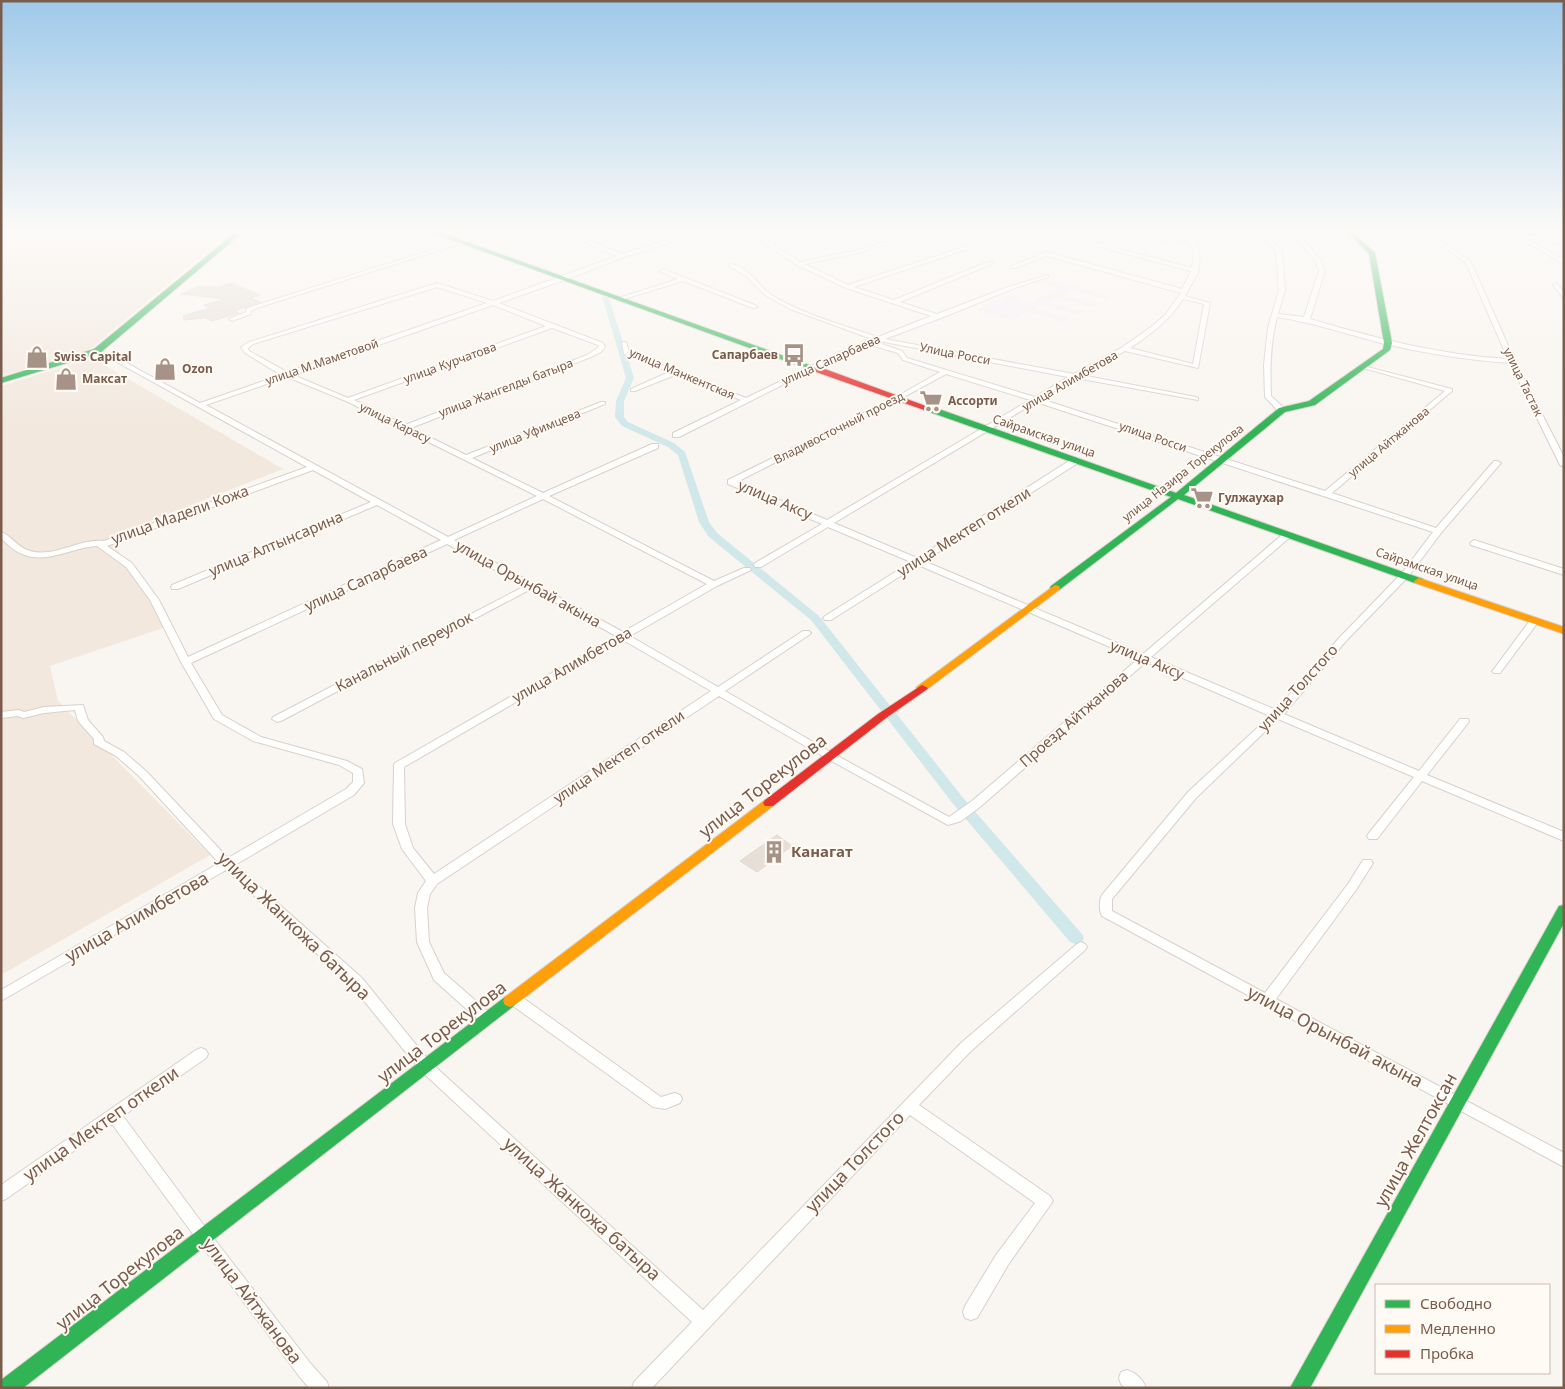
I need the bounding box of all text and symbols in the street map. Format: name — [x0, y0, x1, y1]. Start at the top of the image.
street label: улица Сапарбаева — [779, 330, 883, 389]
street label: улица М.Маметовой — [263, 334, 381, 389]
street label: улица Курчатова — [401, 338, 499, 387]
street label: Улица Росси — [918, 338, 992, 369]
bus stop icon: Сапарбаев — [781, 342, 807, 368]
shop icon: Swiss Capital — [24, 344, 50, 370]
street label: улица Манкентская — [627, 344, 738, 403]
street label: улица Тастак — [1499, 345, 1548, 420]
place label: Сапарбаев — [712, 346, 778, 363]
street label: улица Алимбетова — [1019, 346, 1121, 415]
place label: Swiss Capital — [54, 348, 132, 365]
street label: улица Жангелды батыра — [436, 354, 575, 421]
shop icon: Ozon — [152, 356, 178, 382]
place label: Ozon — [182, 360, 213, 377]
shop icon: Максат — [53, 366, 79, 392]
place label: Максат — [82, 370, 127, 387]
street label: Владивосточный проезд — [771, 387, 907, 468]
supermarket icon: Ассорти — [918, 388, 944, 414]
place label: Ассорти — [948, 392, 998, 409]
street label: улица Карасу — [357, 398, 434, 447]
street label: улица Айтжанова — [1344, 403, 1433, 481]
street label: улица Уфимцева — [487, 405, 583, 457]
street label: Сайрамская улица — [990, 410, 1098, 461]
street label: улица Росси — [1117, 417, 1189, 456]
street label: улица Назира Торекулова — [1118, 420, 1247, 525]
street label: улица Аксу — [735, 474, 816, 524]
street label: улица Мадели Кожа — [108, 480, 251, 548]
street label: улица Мектеп откели — [893, 482, 1034, 580]
supermarket icon: Гулжаухар — [1189, 485, 1215, 511]
place label: Гулжаухар — [1218, 489, 1284, 506]
street label: улица Алтынсарина — [205, 506, 346, 580]
street label: улица Орынбай акына — [452, 535, 605, 631]
street label: улица Сапарбаева — [301, 541, 430, 615]
street label: Сайрамская улица — [1373, 543, 1481, 594]
street label: Канальный переулок — [331, 606, 476, 696]
street label: улица Алимбетова — [508, 622, 635, 707]
street label: улица Аксу — [1107, 634, 1188, 684]
street label: улица Толстого — [1253, 640, 1342, 735]
street label: Проезд Айтжанова — [1015, 665, 1132, 771]
street label: улица Мектеп откели — [549, 705, 688, 808]
street label: улица Торекулова — [694, 728, 831, 843]
building icon: Канагат — [761, 839, 787, 865]
place label: Канагат — [791, 841, 853, 861]
street label: улица Жанкожа батыра — [213, 846, 376, 1005]
street label: улица Алимбетова — [60, 865, 213, 967]
street label: улица Торекулова — [372, 975, 511, 1088]
street label: улица Орынбай акына — [1243, 980, 1428, 1093]
street label: улица Мектеп откели — [18, 1060, 183, 1186]
street label: улица Желтоксан — [1368, 1068, 1462, 1211]
street label: улица Толстого — [800, 1105, 909, 1217]
street label: улица Жанкожа батыра — [499, 1131, 666, 1285]
street label: улица Торекулова — [51, 1220, 188, 1335]
street label: улица Айтжанова — [197, 1232, 308, 1368]
legend — [1375, 1284, 1550, 1374]
text: Свободно — [1420, 1293, 1492, 1313]
text: Медленно — [1420, 1318, 1496, 1338]
text: Пробка — [1420, 1343, 1474, 1363]

